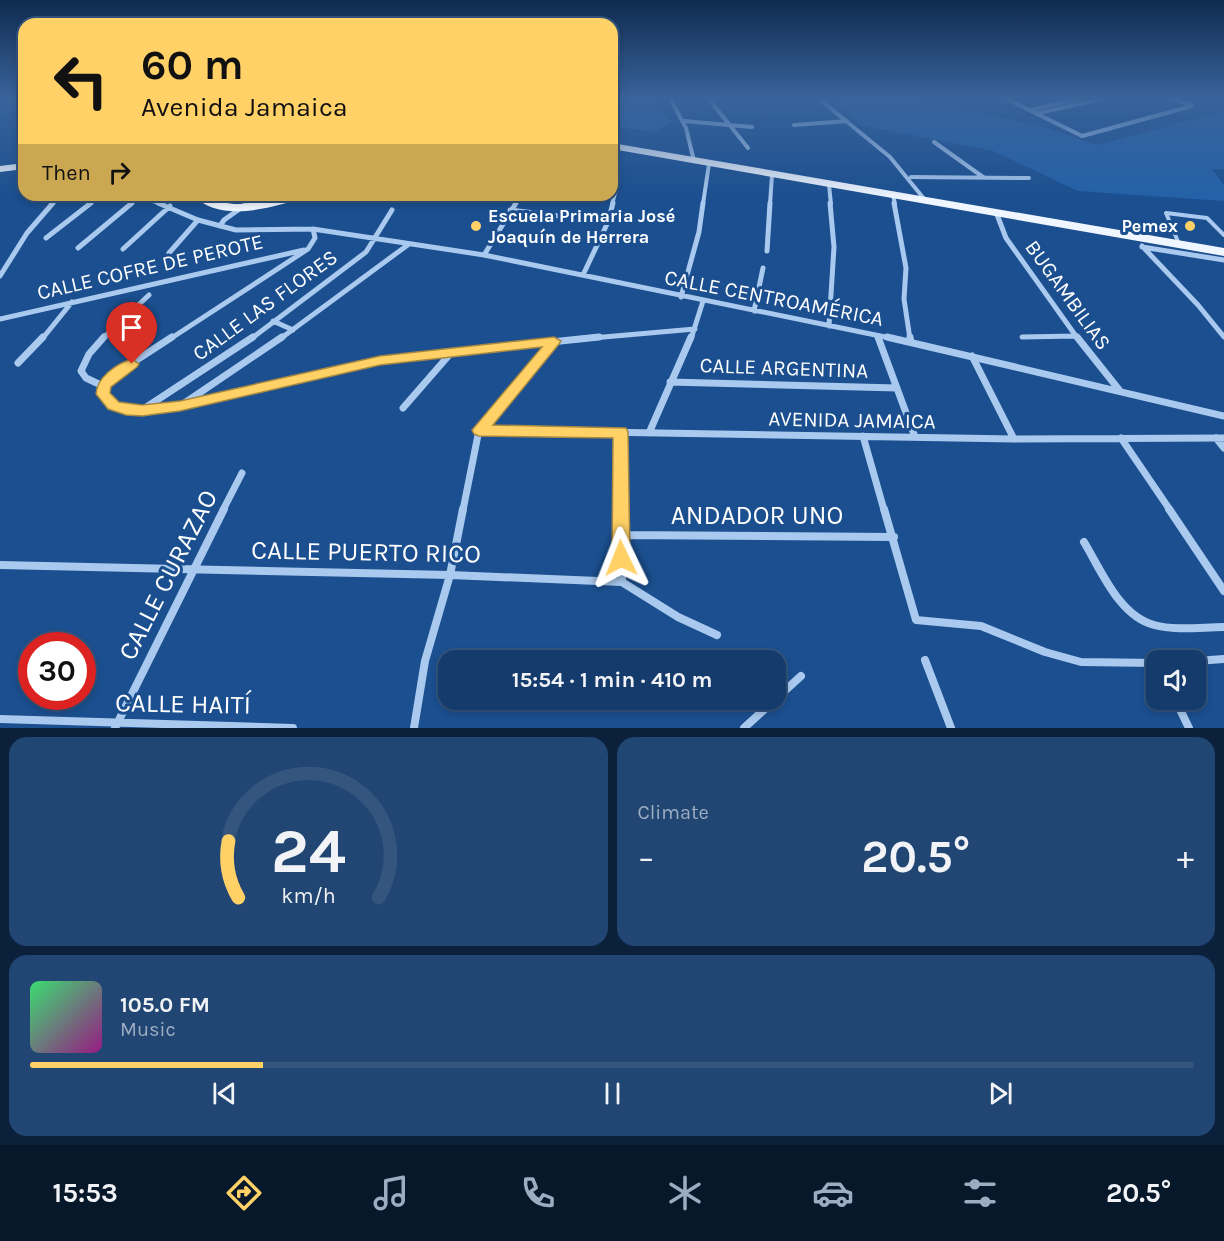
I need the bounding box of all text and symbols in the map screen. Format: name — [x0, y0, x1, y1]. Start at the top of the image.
text: 60 m — [141, 40, 244, 90]
icon: left — [42, 42, 120, 120]
text: Avenida Jamaica — [141, 91, 348, 123]
icon: right — [103, 156, 136, 189]
text: Then — [42, 160, 91, 186]
place label: Escuela Primaria José Joaquín de Herrera — [488, 205, 675, 248]
place label: Pemex — [1121, 215, 1178, 237]
marker: Escuela Primaria José Joaquín de Herrera — [469, 219, 483, 233]
marker: Pemex — [1183, 219, 1197, 233]
street label: CALLE COFRE DE PEROTE — [35, 229, 265, 305]
street label: BUGAMBILIAS — [1020, 236, 1116, 354]
street label: CALLE LAS FLORES — [188, 245, 342, 365]
street label: CALLE CENTROAMÉRICA — [662, 265, 886, 331]
pin — [106, 302, 157, 364]
icon: arrive — [115, 311, 148, 344]
street label: CALLE ARGENTINA — [699, 353, 869, 383]
street label: AVENIDA JAMAICA — [768, 407, 936, 433]
street label: CALLE CURAZAO — [112, 485, 224, 665]
street label: ANDADOR UNO — [671, 500, 843, 531]
position arrow — [589, 526, 653, 590]
street label: CALLE PUERTO RICO — [251, 534, 481, 570]
speed limit sign: 30 — [18, 632, 96, 710]
map controls — [1146, 650, 1206, 710]
button: sound — [1146, 650, 1206, 710]
text: 15:54 · 1 min · 410 m — [512, 667, 712, 693]
street label: CALLE HAITÍ — [115, 686, 252, 721]
text: Climate — [638, 801, 709, 824]
text: 24 — [271, 815, 346, 888]
text: 20.5° — [861, 831, 970, 883]
text: − — [638, 838, 655, 876]
text: + — [1177, 838, 1194, 876]
text: km/h — [281, 884, 335, 909]
text: 105.0 FM — [120, 992, 210, 1018]
text: Music — [120, 1018, 176, 1041]
icon: previous — [208, 1077, 241, 1110]
icon: pause — [596, 1077, 629, 1110]
icon: next — [984, 1077, 1017, 1110]
icon: directions — [223, 1172, 265, 1214]
icon: music — [370, 1172, 412, 1214]
icon: phone — [517, 1172, 559, 1214]
icon: climate — [664, 1172, 706, 1214]
icon: car — [812, 1172, 854, 1214]
icon: filters — [959, 1172, 1001, 1214]
text: 15:53 — [53, 1177, 118, 1209]
text: 20.5° — [1106, 1177, 1171, 1209]

